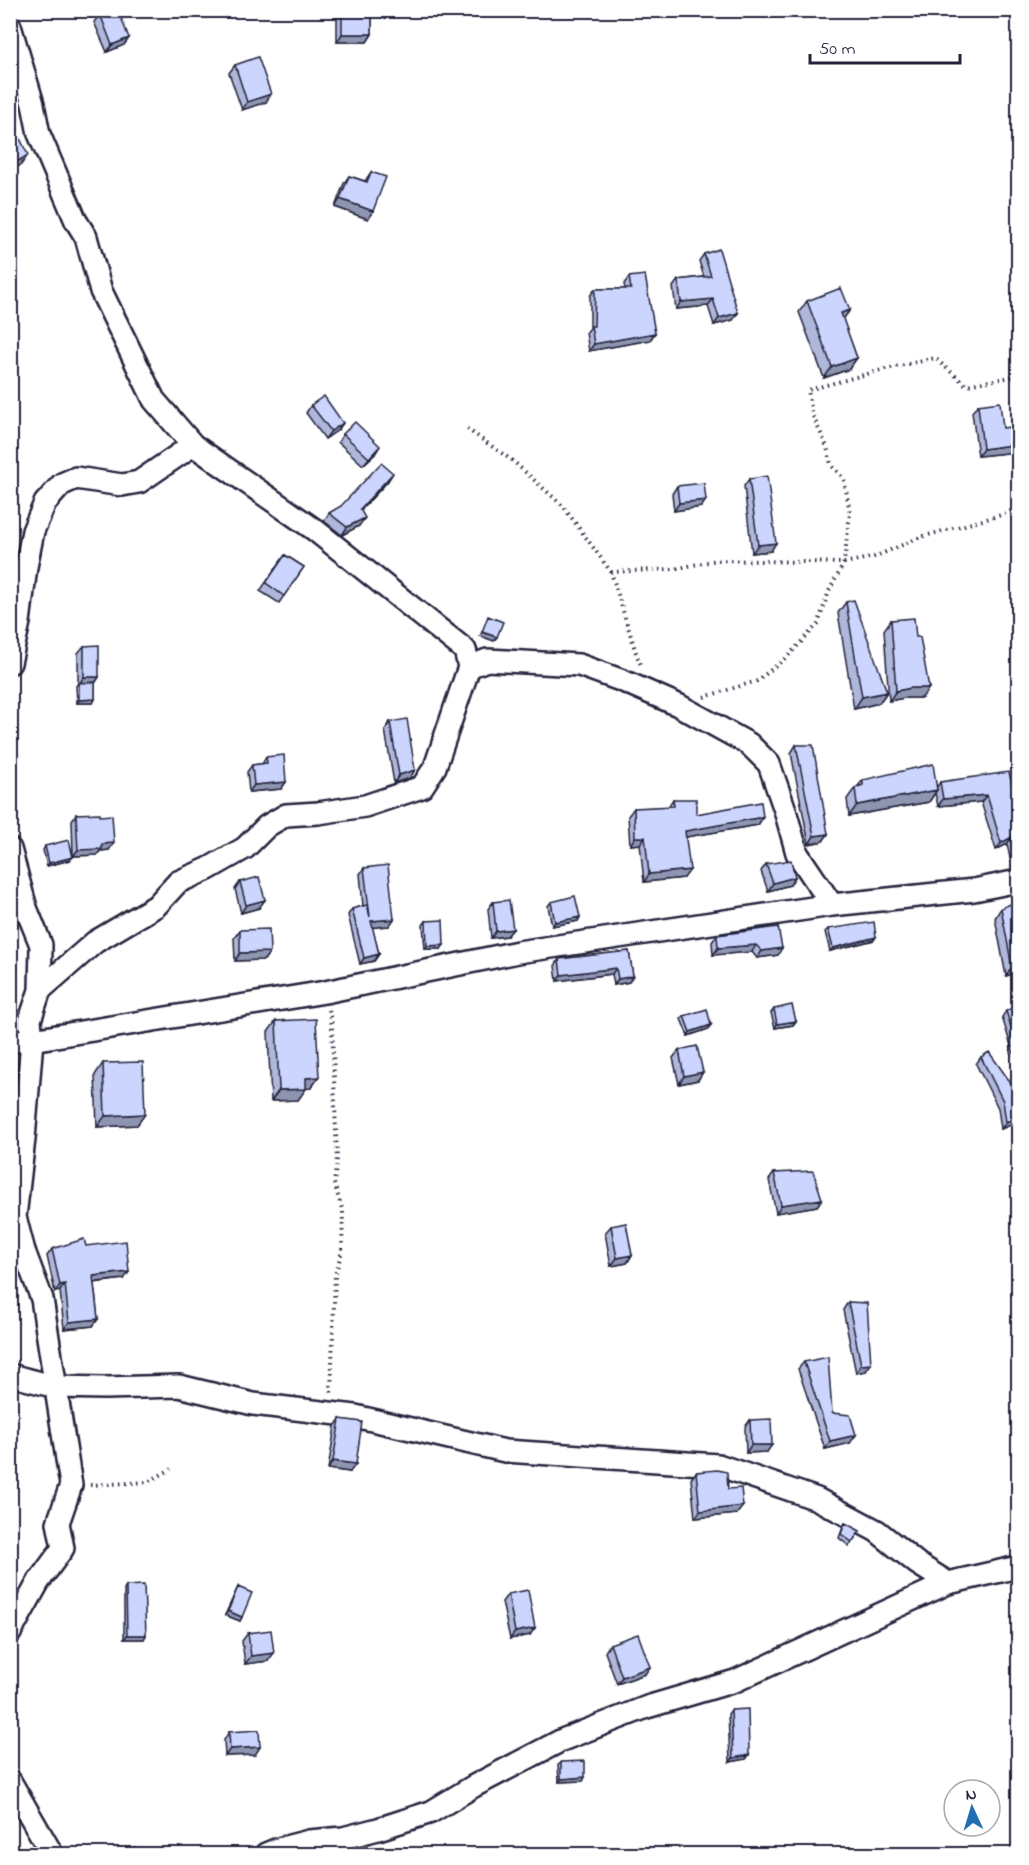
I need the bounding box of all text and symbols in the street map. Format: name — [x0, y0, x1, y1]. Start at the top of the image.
scale bar — [810, 27, 960, 65]
text: 50 m — [819, 37, 856, 63]
north arrow — [942, 1778, 1002, 1838]
text: N — [965, 1783, 978, 1807]

